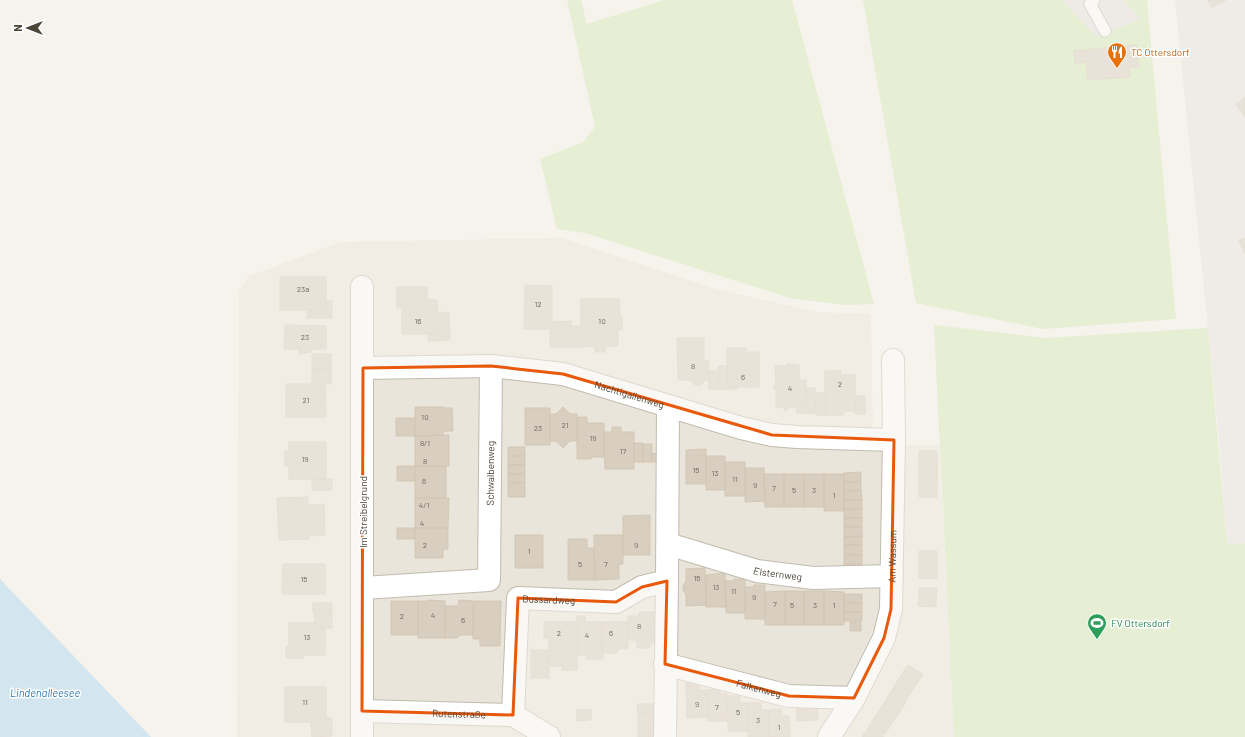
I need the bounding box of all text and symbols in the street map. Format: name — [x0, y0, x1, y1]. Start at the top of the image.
north arrow — [8, 8, 48, 48]
text: N — [11, 24, 24, 32]
restaurant icon: TC Ottersdorf — [1106, 41, 1128, 69]
place label: TC Ottersdorf — [1131, 46, 1190, 58]
house number: 23a — [297, 284, 309, 294]
house number: 12 — [534, 299, 542, 309]
house number: 16 — [415, 316, 421, 326]
house number: 10 — [598, 316, 606, 326]
house number: 23 — [301, 332, 309, 342]
house number: 8 — [691, 361, 695, 371]
house number: 6 — [741, 372, 745, 382]
street label: Nachtigallenweg — [593, 378, 666, 410]
house number: 2 — [838, 379, 842, 389]
house number: 4 — [788, 383, 792, 393]
house number: 21 — [303, 395, 310, 405]
house number: 10 — [421, 412, 429, 422]
house number: 21 — [562, 420, 569, 430]
house number: 23 — [534, 423, 542, 433]
house number: 19 — [590, 433, 596, 443]
house number: 8/1 — [420, 438, 430, 448]
street label: Schwalbenweg — [484, 441, 496, 506]
house number: 17 — [620, 446, 627, 456]
house number: 19 — [302, 454, 308, 464]
house number: 8 — [423, 456, 427, 466]
house number: 15 — [693, 465, 699, 475]
house number: 13 — [712, 468, 718, 478]
house number: 11 — [732, 474, 738, 484]
street label: Im Streibelgrund — [357, 476, 369, 548]
house number: 6 — [422, 476, 426, 486]
house number: 9 — [753, 480, 757, 490]
house number: 7 — [772, 483, 776, 493]
house number: 5 — [792, 485, 796, 495]
house number: 3 — [812, 485, 816, 495]
house number: 1 — [833, 490, 836, 500]
house number: 4/1 — [419, 500, 429, 510]
house number: 4 — [420, 518, 424, 528]
street label: Am Wassum — [885, 530, 898, 583]
house number: 2 — [423, 540, 427, 550]
house number: 9 — [634, 540, 638, 550]
house number: 1 — [528, 546, 531, 556]
house number: 5 — [578, 559, 582, 569]
house number: 7 — [604, 559, 608, 569]
street label: Elsternweg — [752, 564, 803, 583]
house number: 15 — [694, 573, 700, 583]
house number: 15 — [301, 574, 307, 584]
house number: 13 — [713, 582, 719, 592]
house number: 11 — [731, 586, 737, 596]
street label: Bussardweg — [522, 592, 576, 606]
house number: 9 — [752, 592, 756, 602]
house number: 7 — [773, 599, 777, 609]
house number: 5 — [790, 600, 794, 610]
house number: 3 — [813, 600, 817, 610]
house number: 1 — [833, 600, 836, 610]
house number: 4 — [431, 610, 435, 620]
house number: 2 — [400, 611, 404, 621]
sports icon: FV Ottersdorf — [1086, 612, 1108, 640]
house number: 6 — [461, 615, 465, 625]
place label: FV Ottersdorf — [1111, 617, 1170, 629]
house number: 8 — [637, 621, 641, 631]
house number: 2 — [557, 628, 561, 638]
house number: 6 — [609, 628, 613, 638]
house number: 4 — [585, 630, 589, 640]
house number: 13 — [304, 632, 310, 642]
street label: Falkenweg — [735, 677, 783, 700]
water label: Lindenalleesee — [10, 686, 80, 699]
house number: 11 — [302, 697, 308, 707]
house number: 9 — [695, 699, 699, 709]
house number: 7 — [715, 702, 719, 712]
street label: Rutenstraße — [432, 707, 486, 720]
house number: 5 — [736, 707, 740, 717]
house number: 3 — [756, 715, 760, 725]
house number: 1 — [778, 722, 781, 732]

